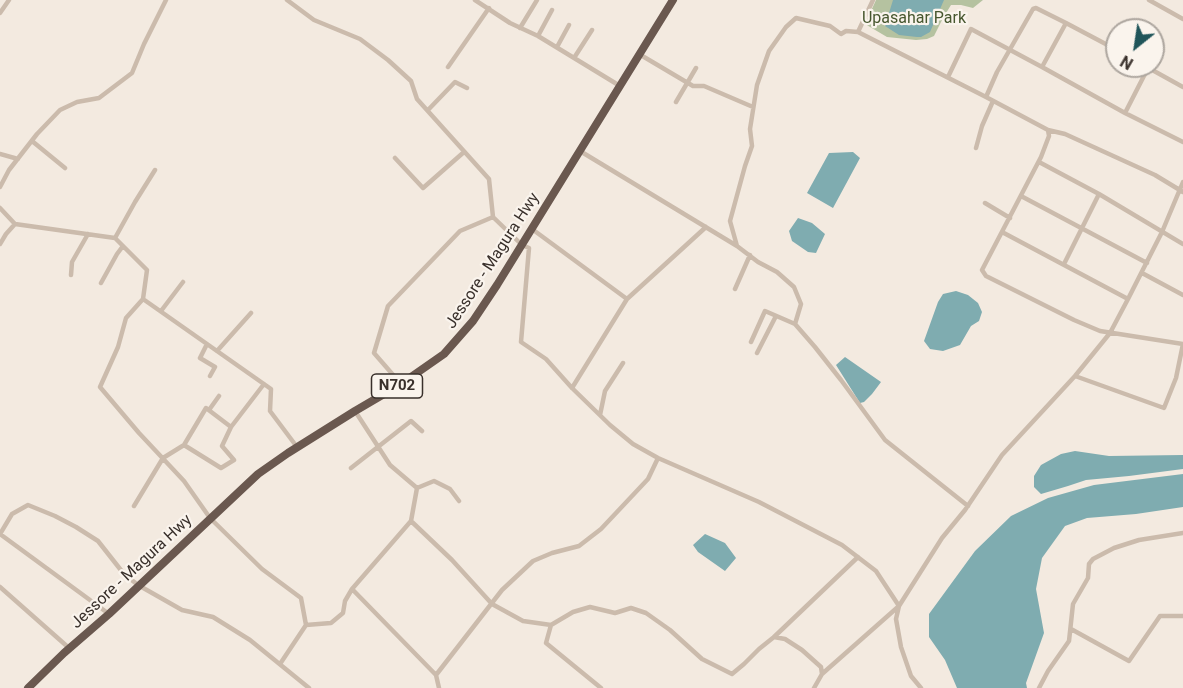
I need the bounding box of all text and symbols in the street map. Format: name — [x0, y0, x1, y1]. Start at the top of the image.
park label: Upasahar Park — [862, 9, 966, 29]
north arrow — [1105, 18, 1165, 78]
text: N — [1117, 51, 1136, 73]
street label: Jessore - Magura Hwy — [442, 189, 544, 333]
road number: N702 — [372, 374, 422, 398]
street label: Jessore - Magura Hwy — [68, 511, 196, 633]

